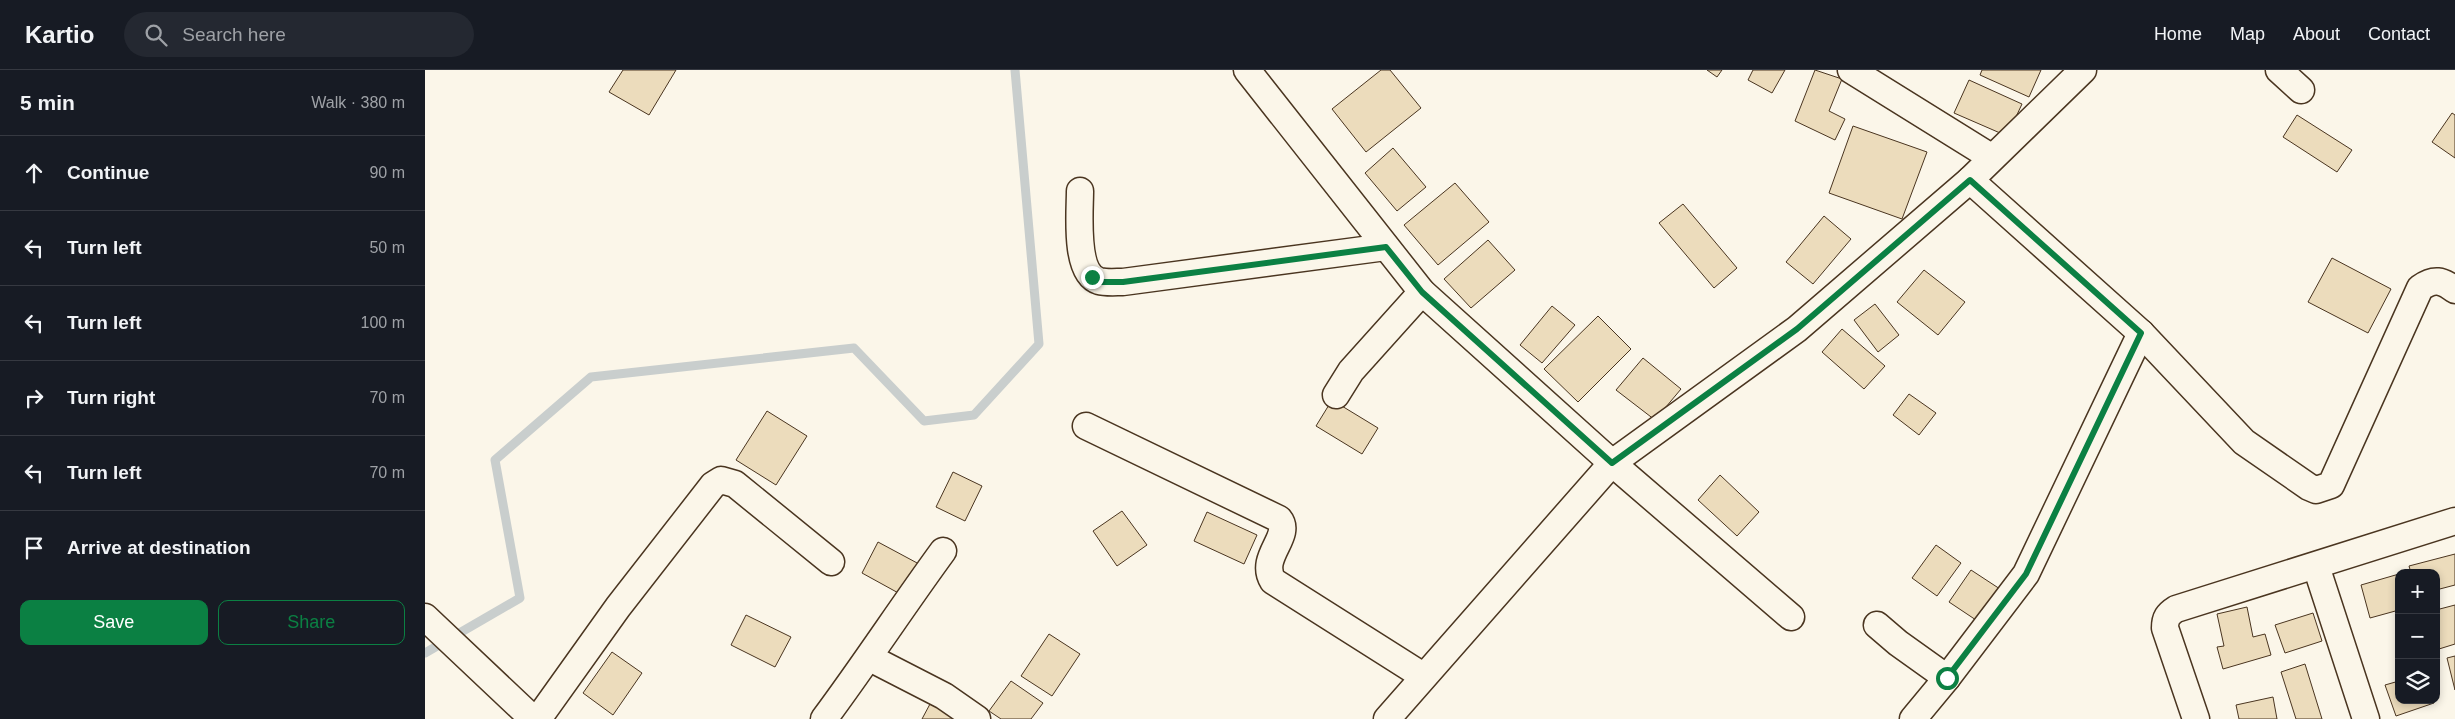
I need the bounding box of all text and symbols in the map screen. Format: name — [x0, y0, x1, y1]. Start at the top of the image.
search box — [124, 12, 474, 57]
text: Kartio — [25, 21, 94, 48]
icon: search — [142, 21, 170, 49]
text: Search here — [182, 24, 286, 45]
text: Home — [2154, 24, 2202, 44]
text: Map — [2230, 24, 2265, 44]
text: About — [2293, 24, 2340, 44]
text: Contact — [2368, 24, 2430, 44]
text: 5 min — [20, 91, 75, 114]
text: Walk · 380 m — [311, 94, 405, 111]
icon: ahead — [20, 159, 48, 187]
text: Continue — [67, 162, 149, 183]
text: 90 m — [369, 164, 405, 181]
icon: left — [20, 234, 48, 262]
text: Turn left — [67, 237, 142, 258]
text: 50 m — [369, 239, 405, 256]
route end — [1081, 266, 1104, 289]
icon: left — [20, 309, 48, 337]
text: Turn left — [67, 312, 142, 333]
text: 100 m — [361, 314, 405, 331]
icon: right — [20, 384, 48, 412]
text: Turn right — [67, 387, 155, 408]
text: 70 m — [369, 389, 405, 406]
icon: left — [20, 459, 48, 487]
text: Turn left — [67, 462, 142, 483]
text: 70 m — [369, 464, 405, 481]
icon: arrive — [20, 534, 48, 562]
text: Arrive at destination — [67, 537, 251, 558]
map controls — [2395, 569, 2440, 704]
button: + — [2395, 569, 2440, 614]
button: Save — [20, 600, 208, 645]
button: Share — [218, 600, 405, 645]
button: − — [2395, 614, 2440, 659]
button: layers — [2395, 659, 2440, 704]
route start — [1936, 667, 1959, 690]

